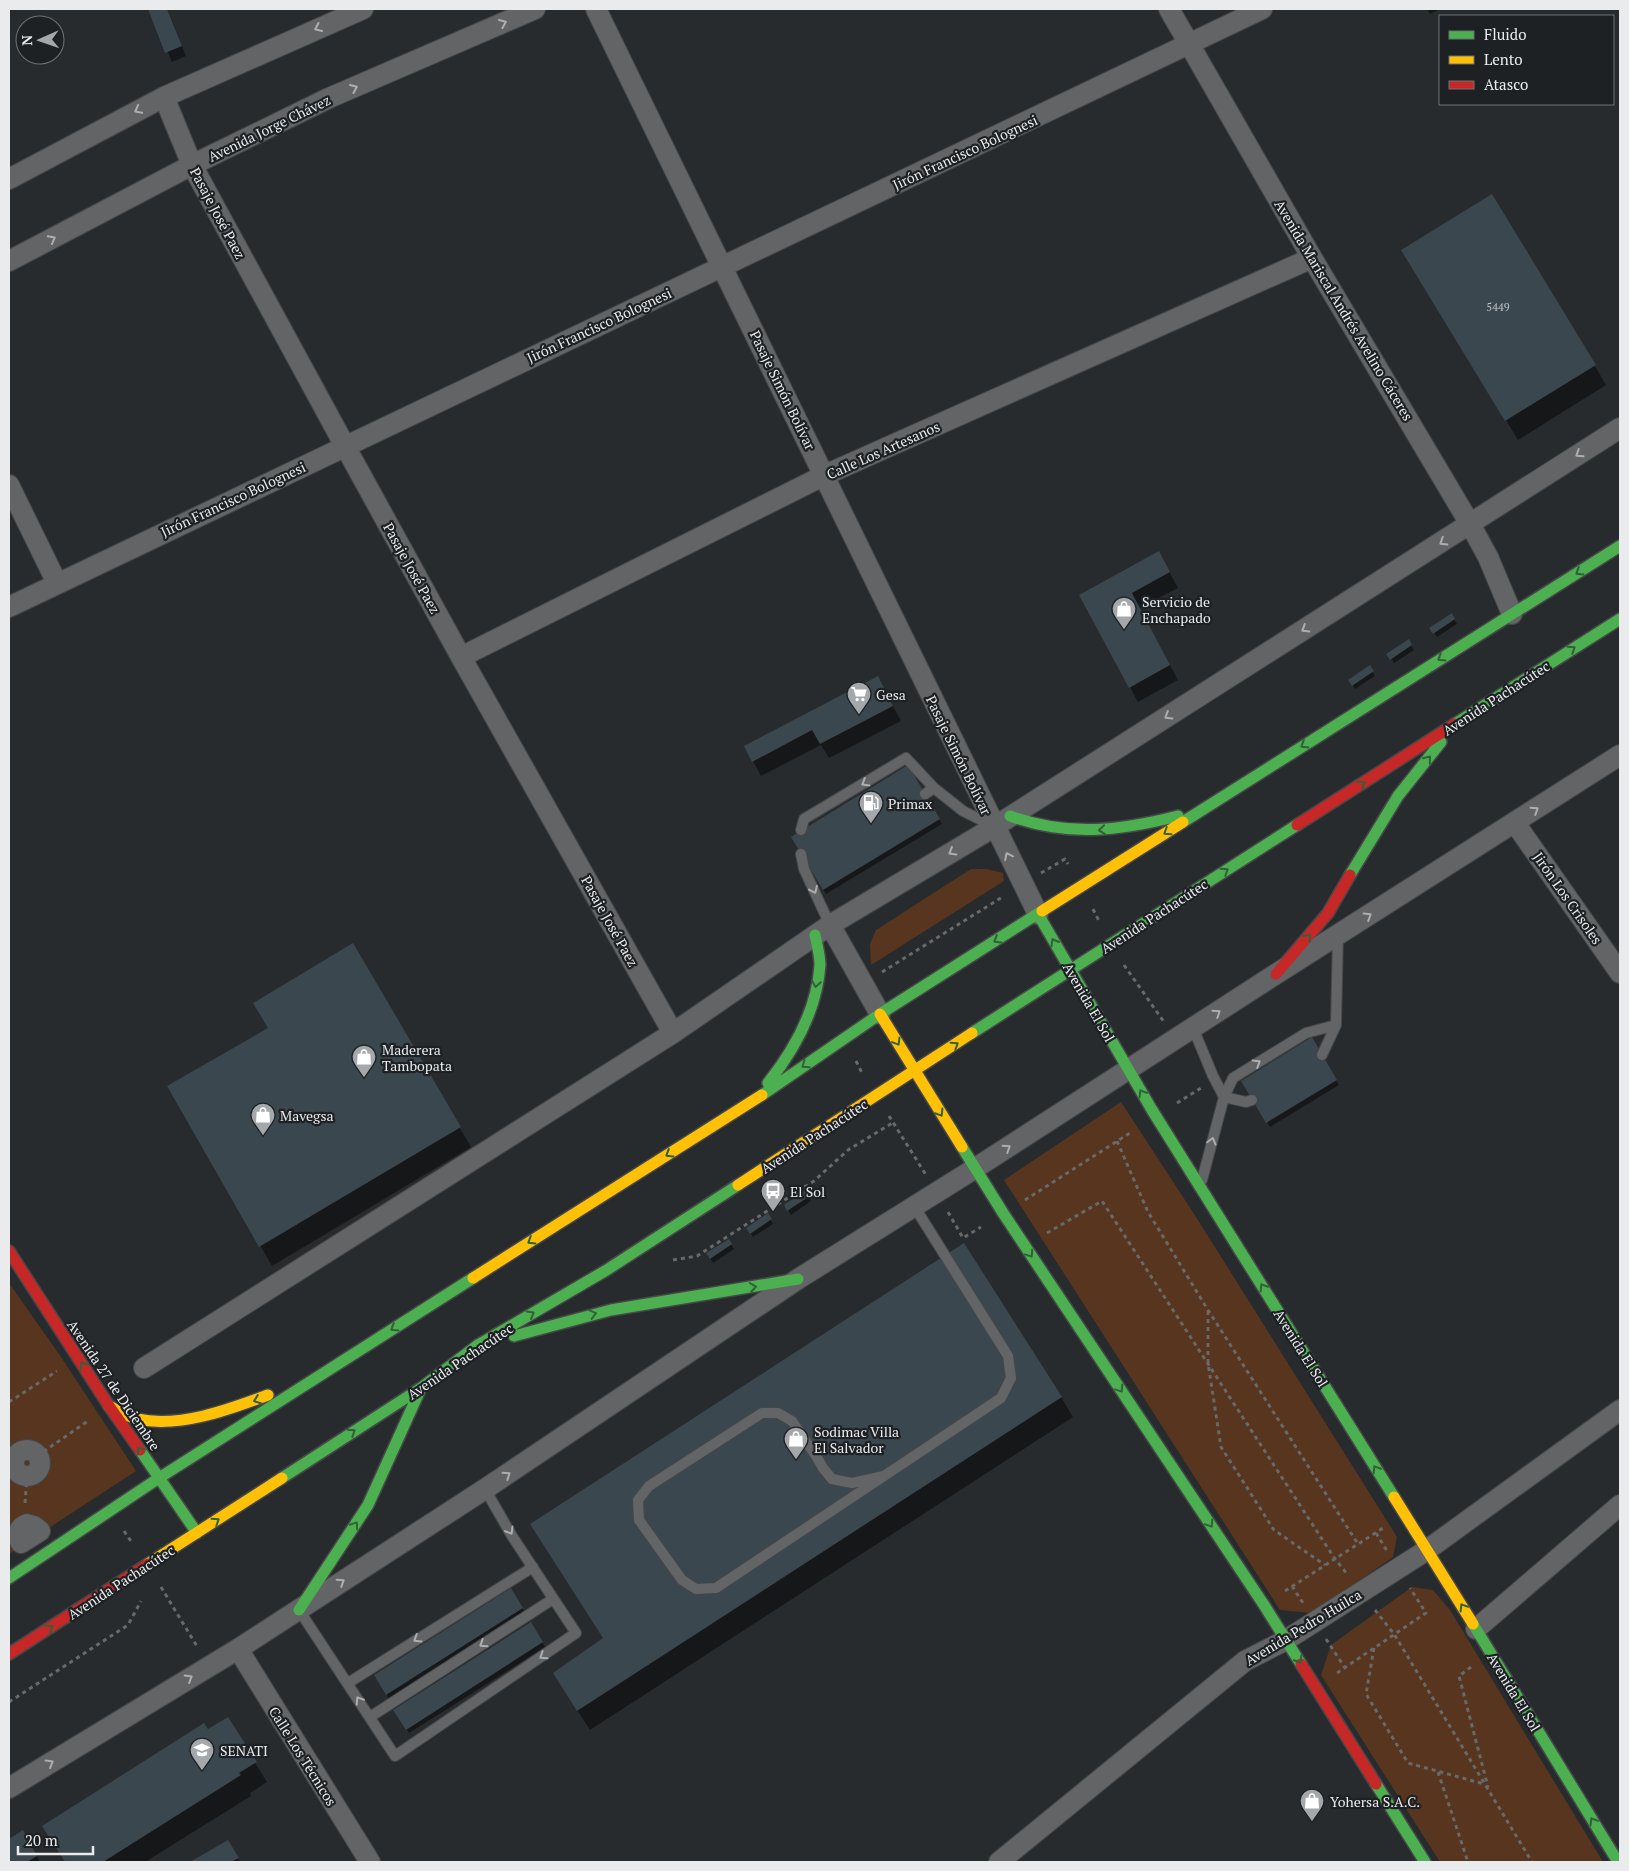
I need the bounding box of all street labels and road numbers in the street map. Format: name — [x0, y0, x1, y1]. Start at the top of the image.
street label: Avenida Jorge Chávez — [205, 90, 333, 166]
street label: Jirón Francisco Bolognesi — [890, 110, 1040, 194]
street label: Pasaje José Paez — [186, 164, 250, 262]
street label: Avenida Mariscal Andrés Avelino Cáceres — [1270, 196, 1418, 424]
street label: Jirón Francisco Bolognesi — [524, 283, 674, 367]
street label: Pasaje Simón Bolívar — [746, 327, 820, 453]
street label: Calle Los Artesanos — [823, 417, 943, 483]
street label: Jirón Francisco Bolognesi — [158, 457, 308, 541]
street label: Pasaje José Paez — [379, 519, 445, 617]
street label: Avenida Pachacútec — [1439, 656, 1553, 740]
street label: Pasaje Simón Bolívar — [922, 692, 996, 818]
street label: Jirón Los Crisoles — [1529, 848, 1607, 948]
street label: Pasaje José Paez — [577, 872, 643, 970]
street label: Avenida Pachacútec — [1097, 874, 1211, 958]
street label: Avenida El Sol — [1059, 959, 1119, 1045]
street label: Avenida Pachacútec — [757, 1094, 871, 1178]
street label: Avenida El Sol — [1270, 1305, 1332, 1391]
street label: Avenida 27 de Diciembre — [63, 1316, 165, 1454]
street label: Avenida Pachacútec — [403, 1319, 517, 1403]
street label: Avenida Pachacútec — [64, 1540, 178, 1624]
street label: Avenida Pedro Huilca — [1241, 1585, 1365, 1669]
street label: Avenida El Sol — [1483, 1649, 1545, 1735]
street label: Calle Los Técnicos — [265, 1703, 341, 1809]

